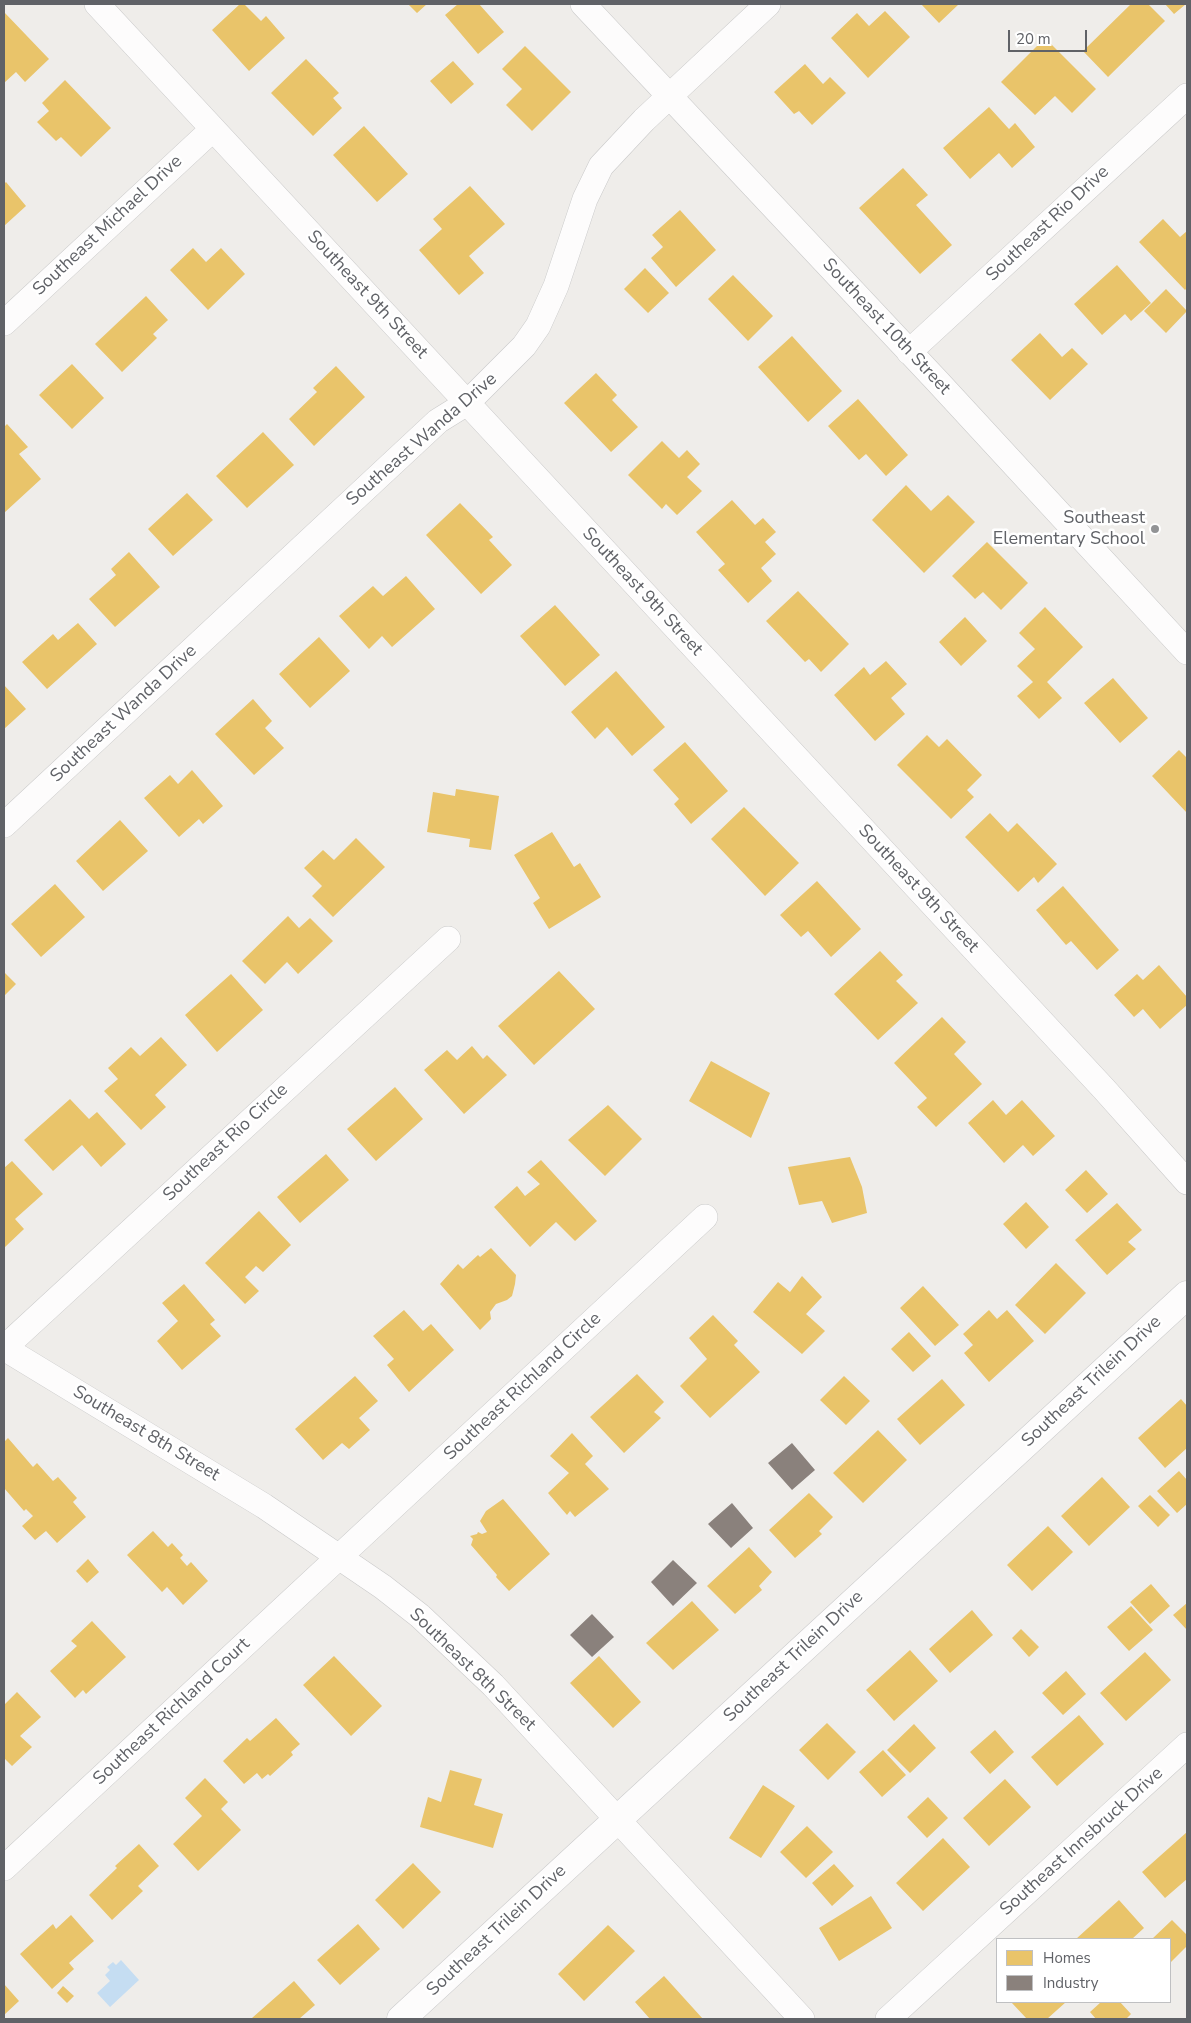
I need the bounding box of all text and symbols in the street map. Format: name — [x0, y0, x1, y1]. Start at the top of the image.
scale bar — [1011, 20, 1090, 52]
text: 20 m — [1016, 29, 1051, 49]
street label: Southeast Michael Drive — [29, 151, 187, 301]
street label: Southeast Rio Drive — [982, 162, 1114, 286]
street label: Southeast 9th Street — [302, 226, 432, 364]
street label: Southeast 10th Street — [817, 254, 955, 400]
street label: Southeast Wanda Drive — [342, 369, 502, 511]
place label: Southeast Elementary School — [993, 508, 1145, 550]
street label: Southeast 9th Street — [577, 523, 707, 661]
marker: Southeast Elementary School — [1149, 523, 1161, 535]
street label: Southeast Wanda Drive — [46, 641, 202, 787]
street label: Southeast 9th Street — [853, 820, 983, 958]
street label: Southeast Rio Circle — [159, 1080, 293, 1206]
street label: Southeast Richland Circle — [440, 1308, 606, 1466]
street label: Southeast Trilein Drive — [1018, 1312, 1166, 1452]
street label: Southeast 8th Street — [69, 1382, 223, 1486]
street label: Southeast Trilein Drive — [720, 1587, 868, 1727]
street label: Southeast 8th Street — [404, 1604, 540, 1736]
street label: Southeast Richland Court — [89, 1634, 255, 1790]
street label: Southeast Innsbruck Drive — [996, 1763, 1168, 1921]
street label: Southeast Trilein Drive — [423, 1861, 571, 2001]
legend — [996, 1938, 1171, 2003]
text: Homes — [1043, 1948, 1091, 1968]
text: Industry — [1043, 1973, 1098, 1993]

